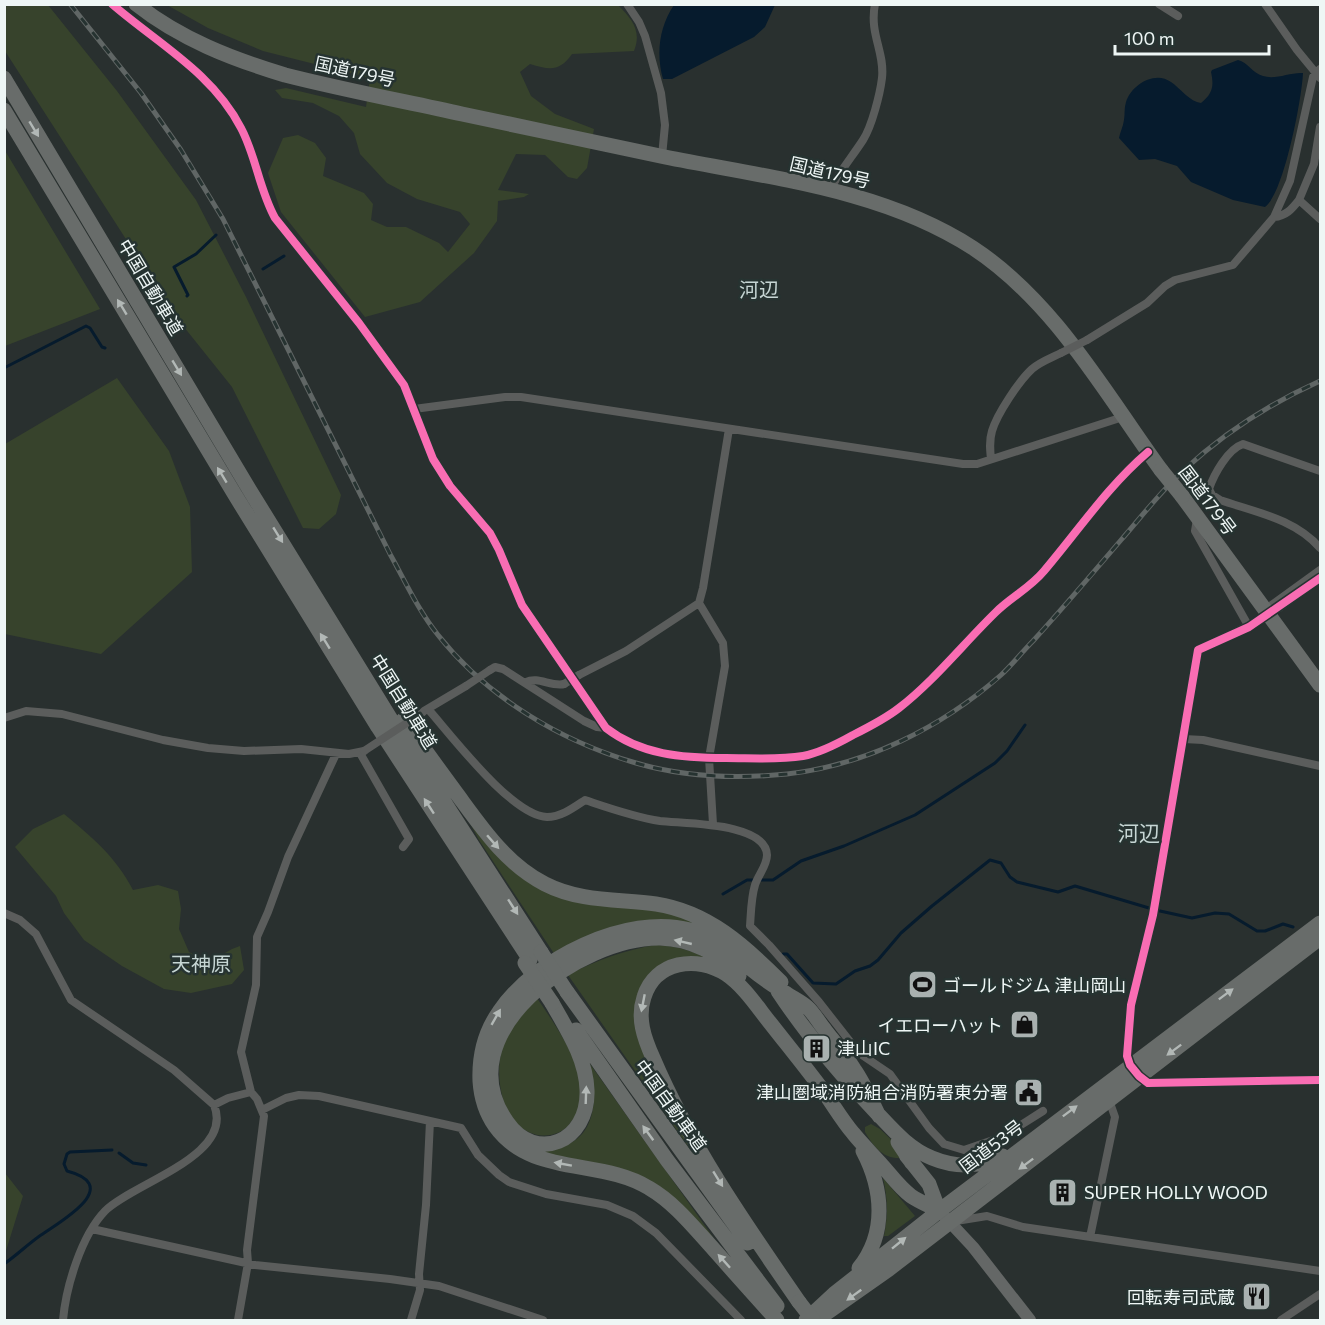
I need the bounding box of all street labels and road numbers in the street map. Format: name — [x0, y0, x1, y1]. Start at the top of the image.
street label: 国道179号 — [313, 52, 397, 90]
street label: 国道179号 — [788, 152, 872, 192]
street label: 中国自動車道 — [114, 235, 188, 339]
street label: 国道179号 — [1175, 461, 1241, 539]
street label: 中国自動車道 — [366, 649, 442, 753]
street label: 中国自動車道 — [630, 1055, 712, 1155]
street label: 国道53号 — [955, 1115, 1027, 1177]

